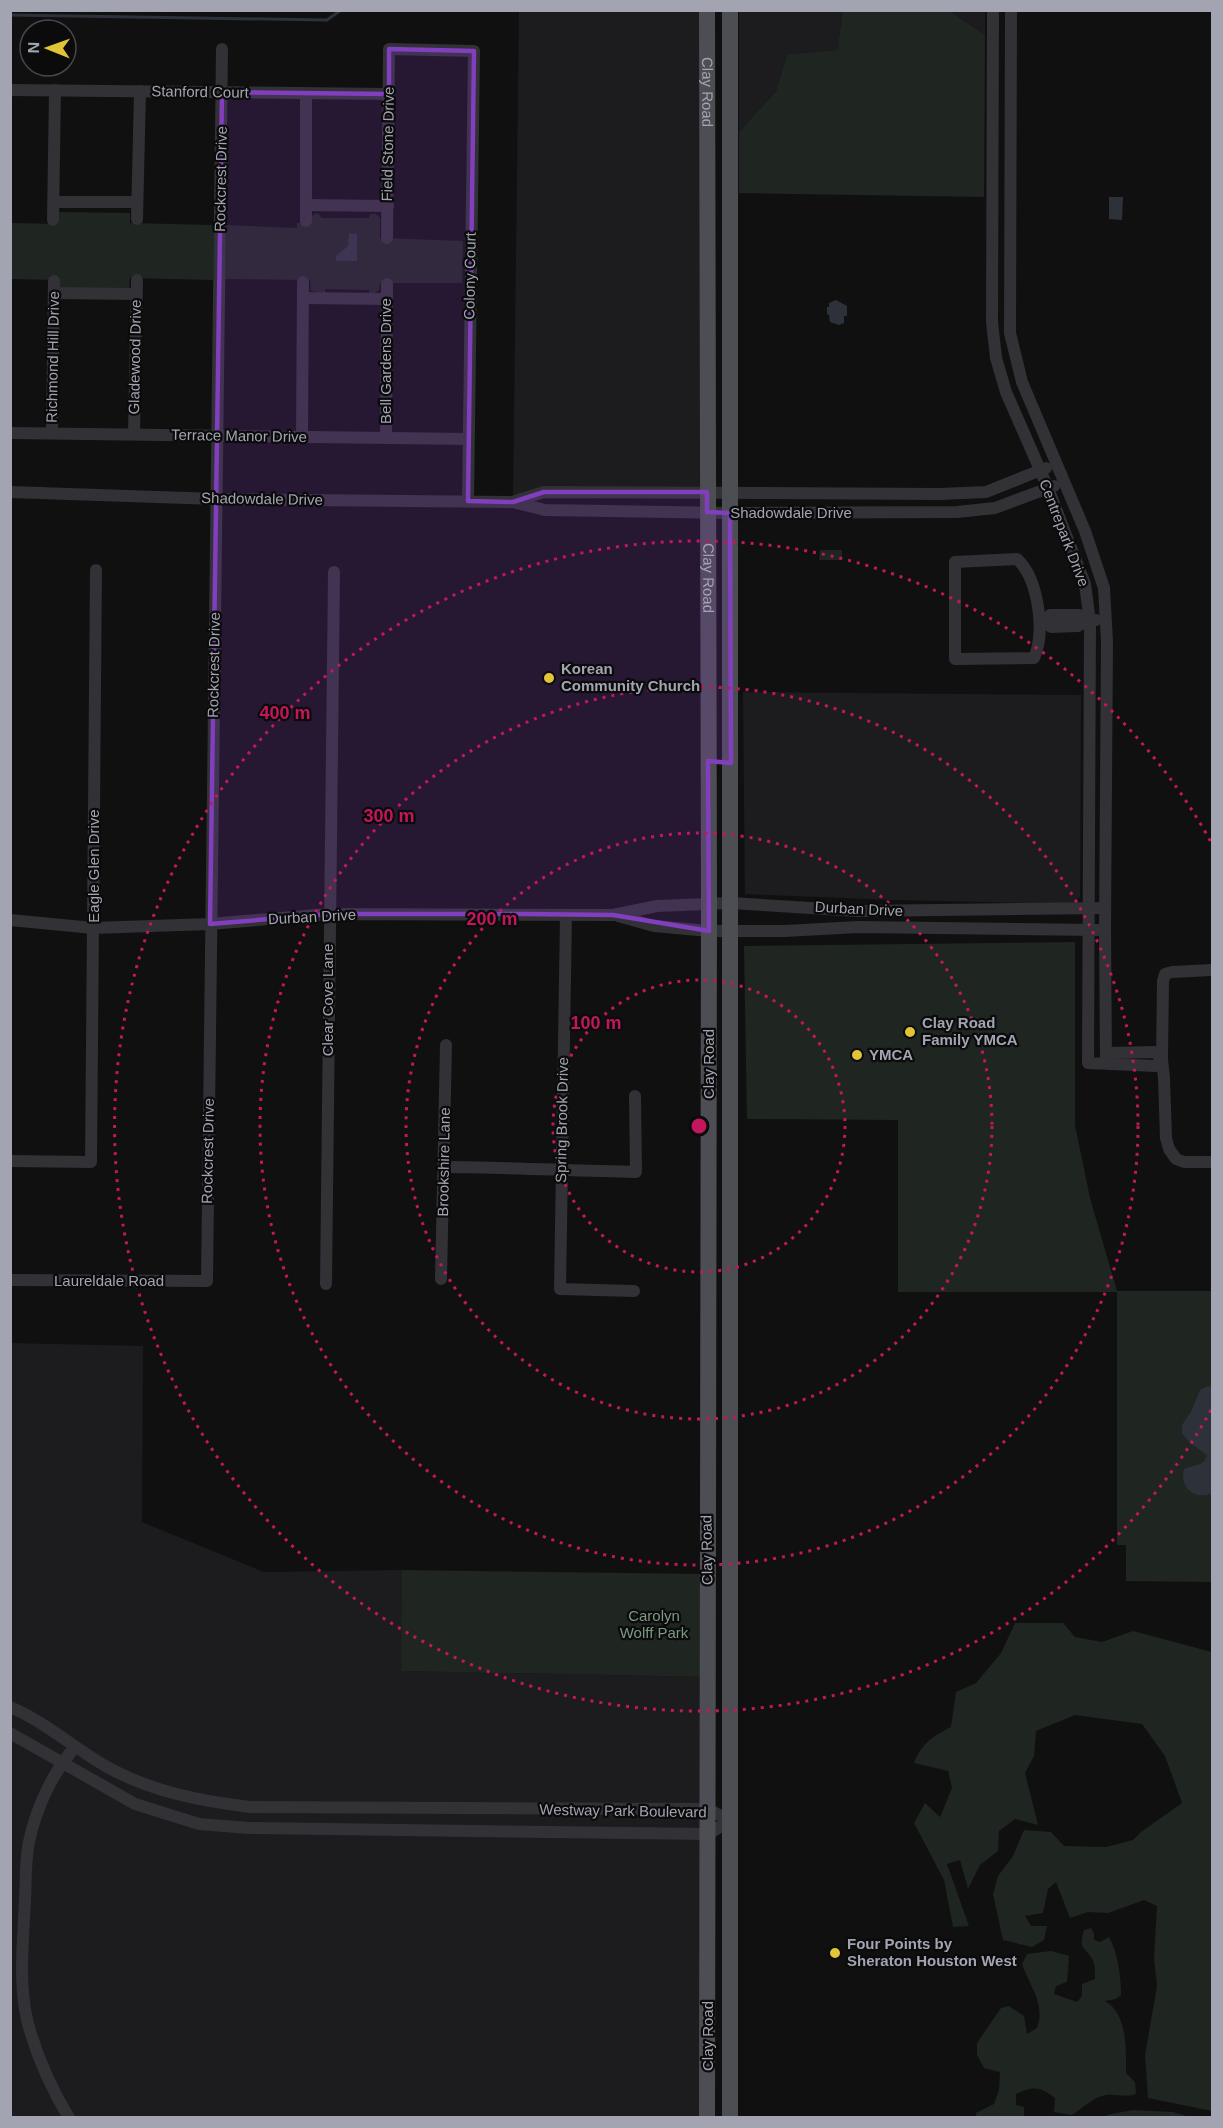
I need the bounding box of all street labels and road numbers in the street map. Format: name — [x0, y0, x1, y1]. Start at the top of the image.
street label: Clay Road — [699, 57, 716, 127]
street label: Stanford Court — [151, 82, 250, 101]
street label: Field Stone Drive — [378, 86, 397, 202]
street label: Rockcrest Drive — [211, 126, 230, 232]
street label: Colony Court — [460, 231, 479, 320]
street label: Richmond Hill Drive — [43, 291, 62, 423]
street label: Bell Gardens Drive — [377, 298, 394, 424]
street label: Gladewood Drive — [125, 299, 144, 415]
street label: Terrace Manor Drive — [171, 426, 307, 445]
street label: Centrepark Drive — [1036, 477, 1093, 589]
street label: Shadowdale Drive — [201, 489, 323, 508]
street label: Shadowdale Drive — [730, 504, 852, 521]
street label: Clay Road — [700, 543, 717, 613]
street label: Rockcrest Drive — [204, 612, 223, 718]
street label: Eagle Glen Drive — [85, 809, 102, 923]
street label: Durban Drive — [814, 898, 904, 919]
street label: Durban Drive — [267, 906, 357, 927]
street label: Clear Cove Lane — [319, 944, 336, 1056]
street label: Clay Road — [700, 1029, 717, 1099]
street label: Spring Brook Drive — [552, 1057, 571, 1183]
street label: Rockcrest Drive — [198, 1098, 217, 1204]
street label: Brookshire Lane — [434, 1107, 453, 1217]
street label: Laureldale Road — [54, 1272, 164, 1289]
street label: Clay Road — [697, 1515, 716, 1585]
street label: Westway Park Boulevard — [539, 1801, 707, 1820]
street label: Clay Road — [699, 2001, 716, 2071]

